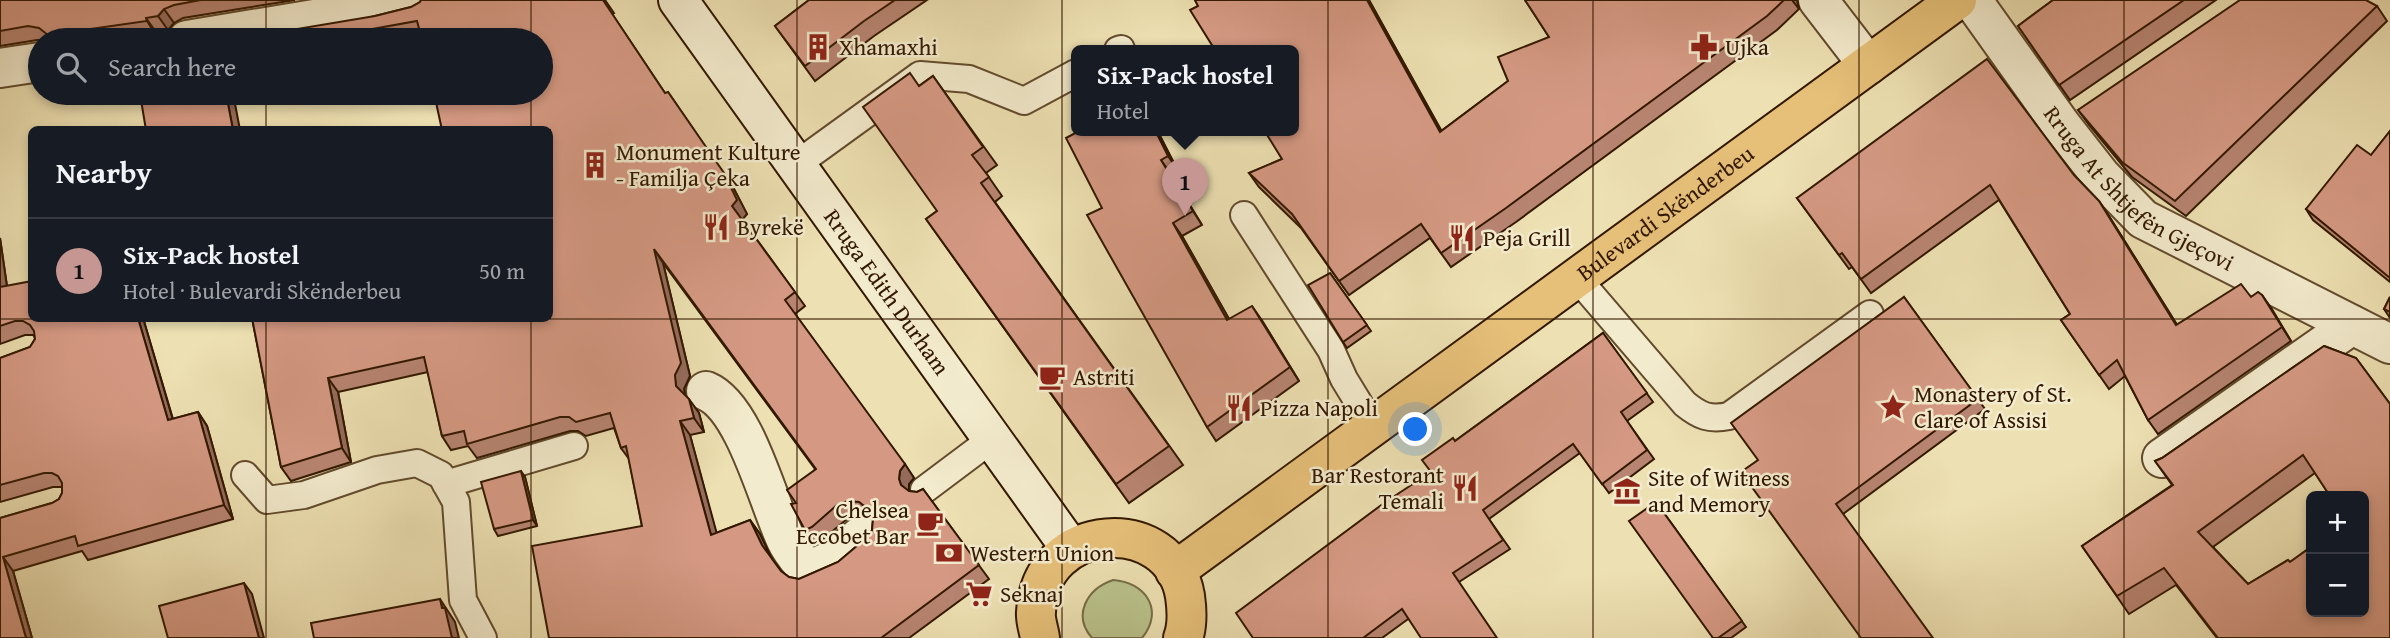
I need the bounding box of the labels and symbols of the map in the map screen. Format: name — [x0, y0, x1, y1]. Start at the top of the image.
place label: Xhamaxhi — [839, 30, 938, 63]
place label: Ujka — [1725, 30, 1769, 63]
building icon: Xhamaxhi — [803, 32, 833, 62]
pharmacy icon: Ujka — [1689, 32, 1719, 62]
street label: Rruga At Shtjefën Gjeçovi — [2036, 99, 2240, 279]
place label: Monument Kulture - Familja Çeka — [616, 135, 801, 194]
street label: Bulevardi Skënderbeu — [1570, 136, 1761, 289]
building icon: Monument Kulture - Familja Çeka — [580, 150, 610, 180]
pin: 1 — [1162, 158, 1208, 216]
street label: Rruga Edith Durham — [816, 202, 958, 382]
place label: Byrekë — [737, 210, 804, 243]
restaurant icon: Byrekë — [701, 212, 731, 242]
place label: Peja Grill — [1483, 221, 1571, 254]
restaurant icon: Peja Grill — [1447, 223, 1477, 253]
place label: Astriti — [1073, 360, 1135, 393]
cafe icon: Astriti — [1037, 362, 1067, 392]
place label: Monastery of St. Clare of Assisi — [1914, 377, 2072, 436]
place label: Pizza Napoli — [1260, 391, 1378, 424]
place icon: Monastery of St. Clare of Assisi — [1878, 392, 1908, 422]
restaurant icon: Pizza Napoli — [1224, 393, 1254, 423]
your location — [1398, 412, 1432, 446]
place label: Bar Restorant Temali — [1311, 458, 1444, 517]
place label: Site of Witness and Memory — [1648, 461, 1790, 520]
restaurant icon: Bar Restorant Temali — [1450, 473, 1480, 503]
museum icon: Site of Witness and Memory — [1612, 476, 1642, 506]
place label: Chelsea Eccobet Bar — [796, 493, 910, 552]
cafe icon: Chelsea Eccobet Bar — [915, 508, 945, 538]
place label: Western Union — [970, 536, 1114, 569]
bank icon: Western Union — [934, 538, 964, 568]
place label: Seknaj — [1000, 577, 1064, 610]
supermarket icon: Seknaj — [964, 579, 994, 609]

